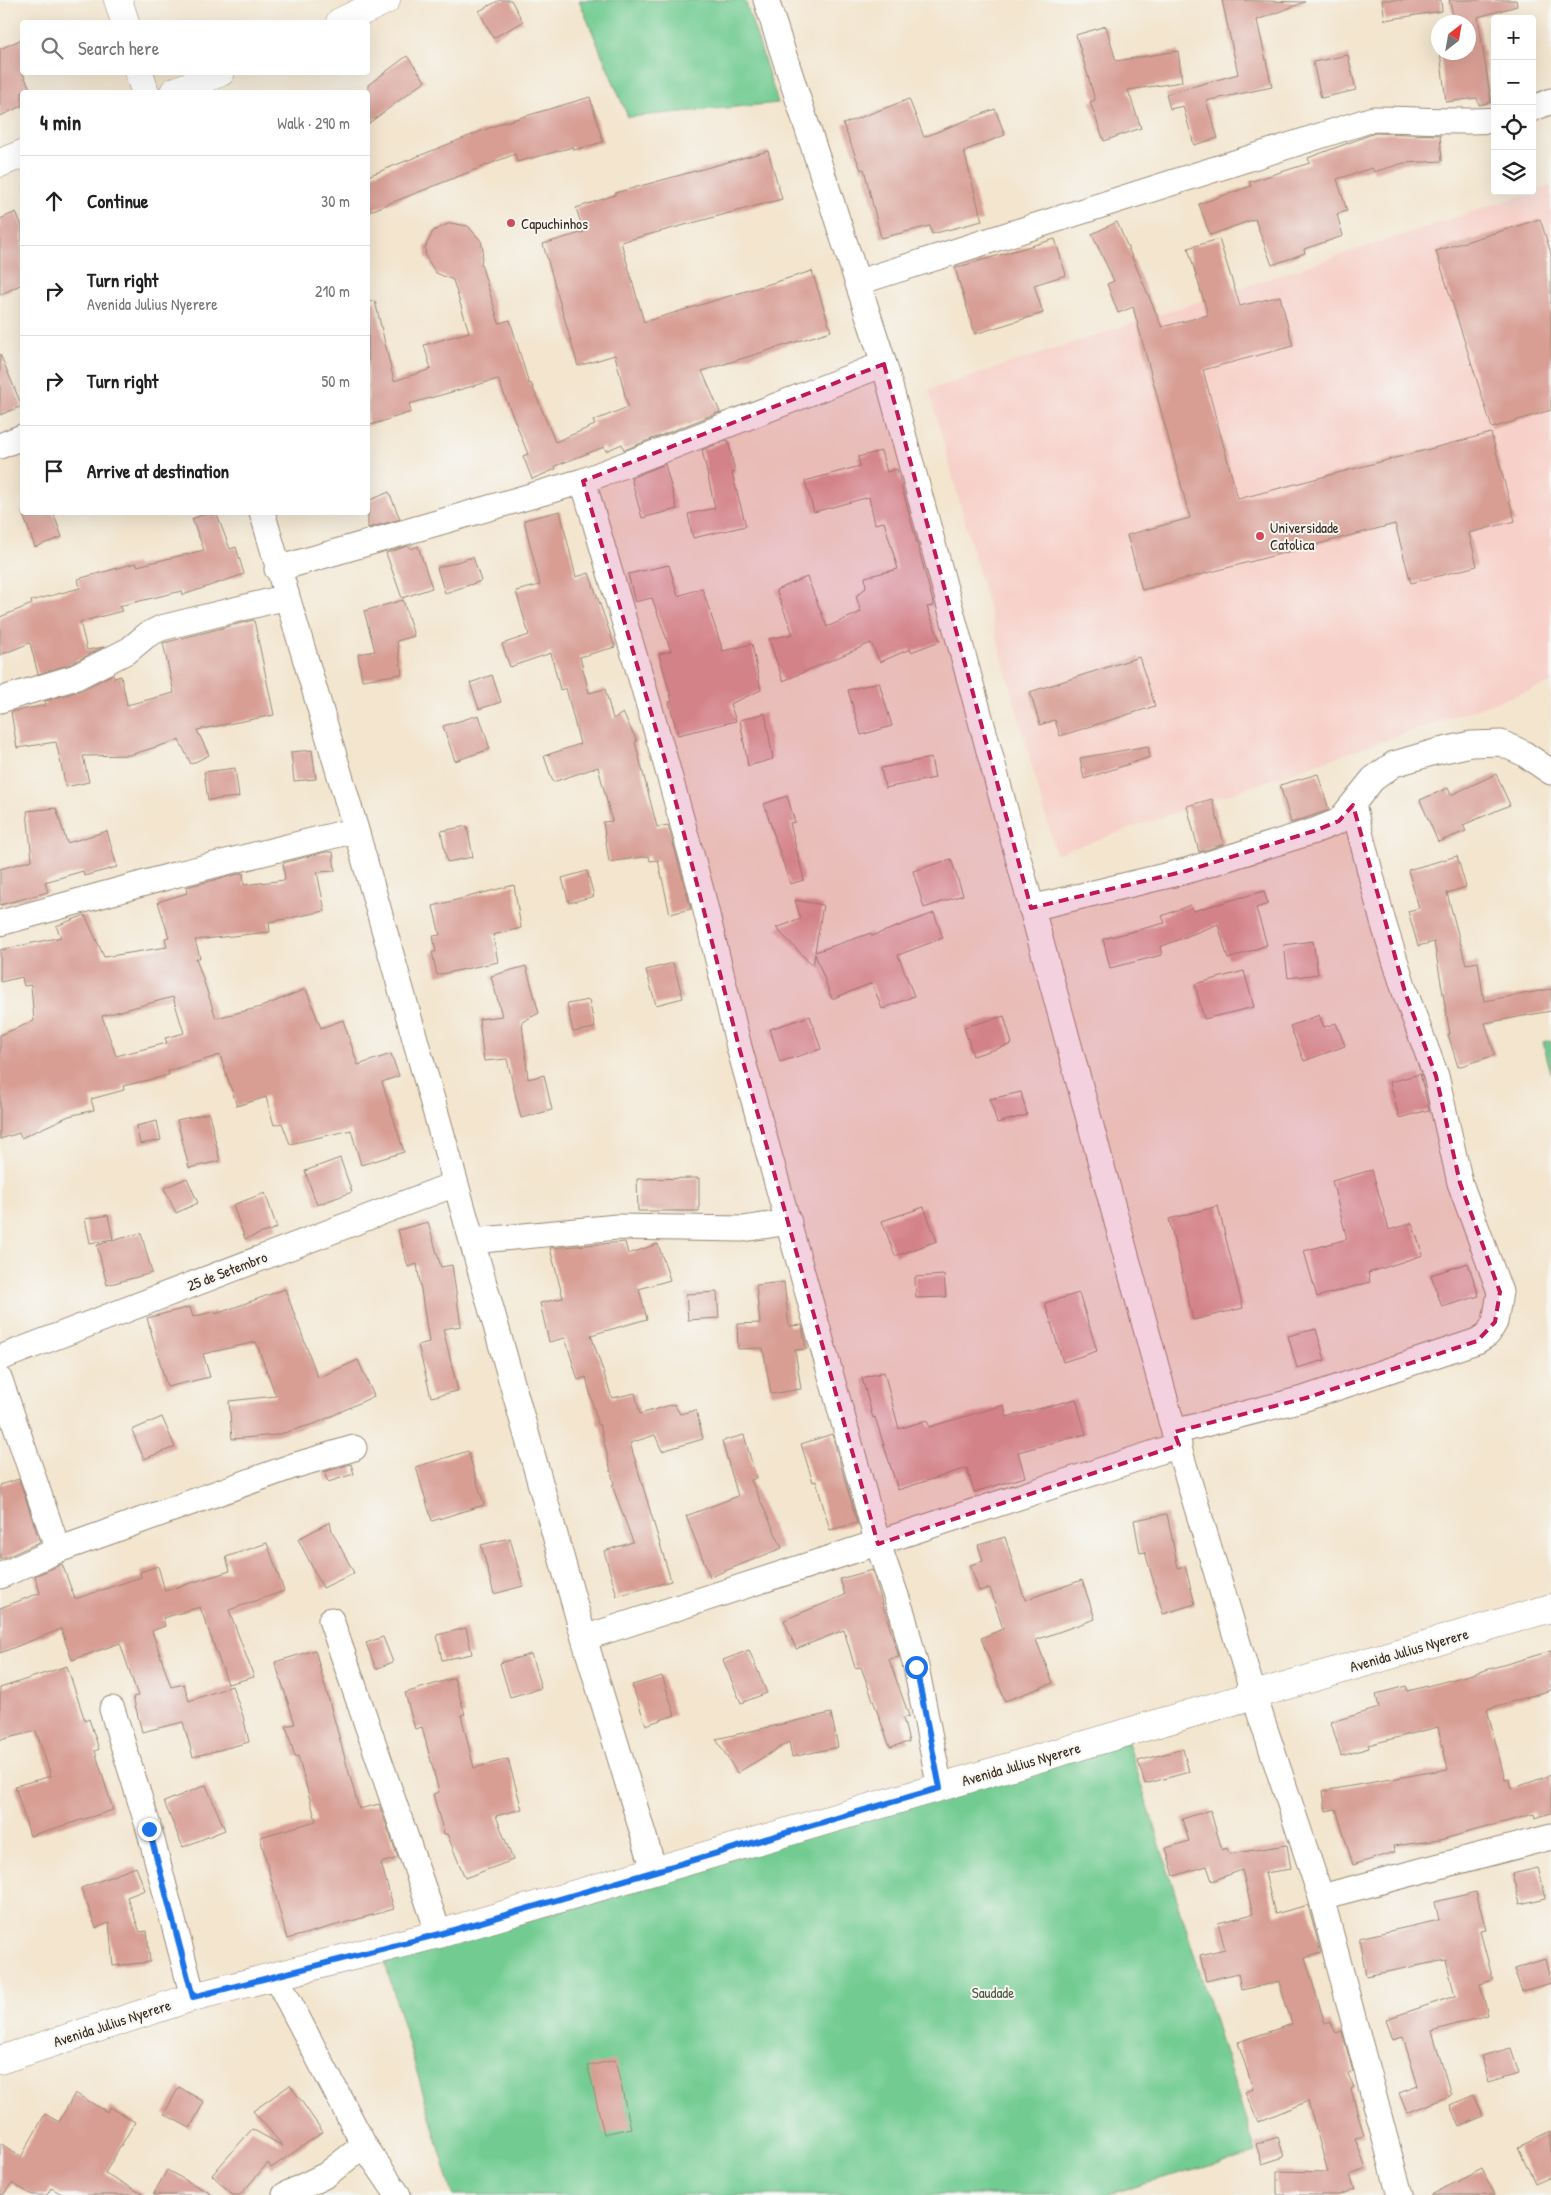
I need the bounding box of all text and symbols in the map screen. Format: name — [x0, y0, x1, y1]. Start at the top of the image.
north arrow — [1431, 15, 1476, 60]
map controls — [1491, 15, 1536, 195]
button: + — [1491, 15, 1536, 60]
search box — [20, 20, 370, 75]
icon: search — [38, 34, 66, 62]
text: Search here — [78, 35, 159, 61]
button: − — [1491, 60, 1536, 105]
button: locate — [1491, 105, 1536, 150]
text: 4 min — [40, 108, 81, 137]
text: Walk · 290 m — [277, 112, 350, 134]
button: layers — [1491, 150, 1536, 195]
icon: ahead — [40, 187, 68, 215]
text: Continue — [87, 188, 148, 214]
text: 30 m — [321, 190, 350, 212]
place label: Capuchinhos — [521, 213, 588, 234]
marker: Capuchinhos — [505, 217, 517, 229]
text: Turn right — [87, 267, 158, 293]
icon: right — [40, 277, 68, 305]
text: 210 m — [315, 280, 350, 302]
text: Avenida Julius Nyerere — [87, 293, 218, 315]
icon: right — [40, 367, 68, 395]
text: Turn right — [87, 368, 158, 394]
text: 50 m — [322, 370, 350, 392]
icon: arrive — [40, 457, 68, 485]
text: Arrive at destination — [87, 458, 229, 484]
place label: Universidade Catolica — [1270, 517, 1339, 555]
marker: Universidade Catolica — [1254, 530, 1266, 542]
street label: 25 de Setembro — [184, 1246, 270, 1296]
street label: Avenida Julius Nyerere — [1347, 1623, 1471, 1677]
route start — [905, 1656, 928, 1679]
street label: Avenida Julius Nyerere — [959, 1737, 1083, 1791]
route end — [138, 1818, 161, 1841]
park label: Saudade — [972, 1982, 1014, 2003]
street label: Avenida Julius Nyerere — [50, 1994, 174, 2052]

